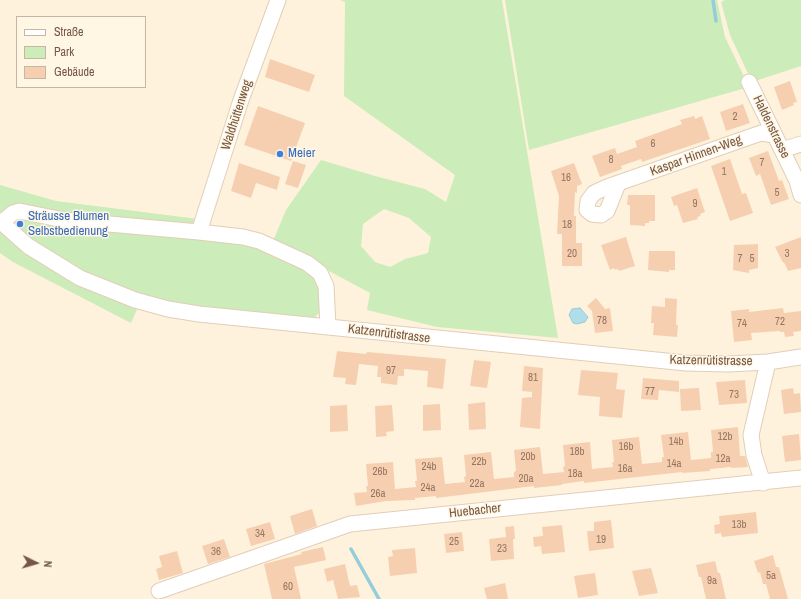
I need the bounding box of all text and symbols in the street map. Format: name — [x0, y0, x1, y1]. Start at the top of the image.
legend — [16, 16, 146, 88]
text: Straße — [54, 24, 84, 40]
text: Park — [54, 44, 74, 60]
text: Gebäude — [54, 64, 95, 80]
street label: Waldhüttenweg — [218, 78, 256, 152]
street label: Haldenstrasse — [749, 93, 793, 161]
house number: 2 — [732, 110, 738, 124]
street label: Kaspar Hinnen-Weg — [648, 132, 744, 180]
house number: 6 — [650, 137, 656, 151]
place label: Meier — [288, 146, 315, 162]
marker: Meier — [275, 149, 285, 159]
house number: 8 — [608, 153, 614, 167]
house number: 7 — [759, 156, 765, 170]
house number: 1 — [721, 165, 727, 179]
house number: 16 — [561, 171, 571, 185]
house number: 5 — [774, 186, 780, 200]
house number: 9 — [692, 197, 698, 211]
place label: Sträusse Blumen Selbstbedienung — [28, 209, 109, 240]
house number: 18 — [562, 218, 572, 232]
marker: Sträusse Blumen Selbstbedienung — [15, 219, 25, 229]
house number: 20 — [567, 247, 577, 261]
house number: 3 — [784, 247, 790, 261]
house number: 7 — [737, 252, 743, 266]
house number: 5 — [749, 252, 755, 266]
house number: 78 — [597, 314, 607, 328]
house number: 72 — [775, 315, 785, 329]
house number: 74 — [737, 317, 747, 331]
street label: Katzenrütistrasse — [347, 321, 431, 347]
street label: Katzenrütistrasse — [669, 352, 753, 370]
house number: 97 — [386, 364, 396, 378]
house number: 81 — [528, 371, 538, 385]
house number: 77 — [645, 385, 655, 399]
house number: 73 — [729, 388, 739, 402]
house number: 12b — [717, 430, 733, 444]
house number: 14b — [668, 435, 684, 449]
house number: 16b — [618, 440, 634, 454]
house number: 18b — [569, 445, 585, 459]
house number: 20b — [520, 450, 536, 464]
house number: 12a — [715, 452, 731, 466]
house number: 22b — [471, 455, 487, 469]
house number: 14a — [666, 457, 682, 471]
house number: 24b — [421, 460, 437, 474]
house number: 16a — [617, 462, 633, 476]
house number: 26b — [372, 465, 388, 479]
house number: 18a — [567, 467, 583, 481]
house number: 20a — [518, 472, 534, 486]
house number: 22a — [469, 477, 485, 491]
house number: 24a — [420, 481, 436, 495]
house number: 26a — [370, 487, 386, 501]
street label: Huebacher — [448, 501, 502, 521]
house number: 13b — [731, 518, 747, 532]
house number: 34 — [255, 527, 265, 541]
house number: 19 — [596, 533, 606, 547]
house number: 25 — [449, 535, 459, 549]
house number: 23 — [497, 542, 507, 556]
north arrow — [16, 543, 56, 583]
house number: 36 — [211, 545, 221, 559]
text: N — [41, 560, 55, 568]
house number: 5a — [766, 569, 776, 583]
house number: 9a — [707, 574, 717, 588]
house number: 60 — [283, 580, 293, 594]

